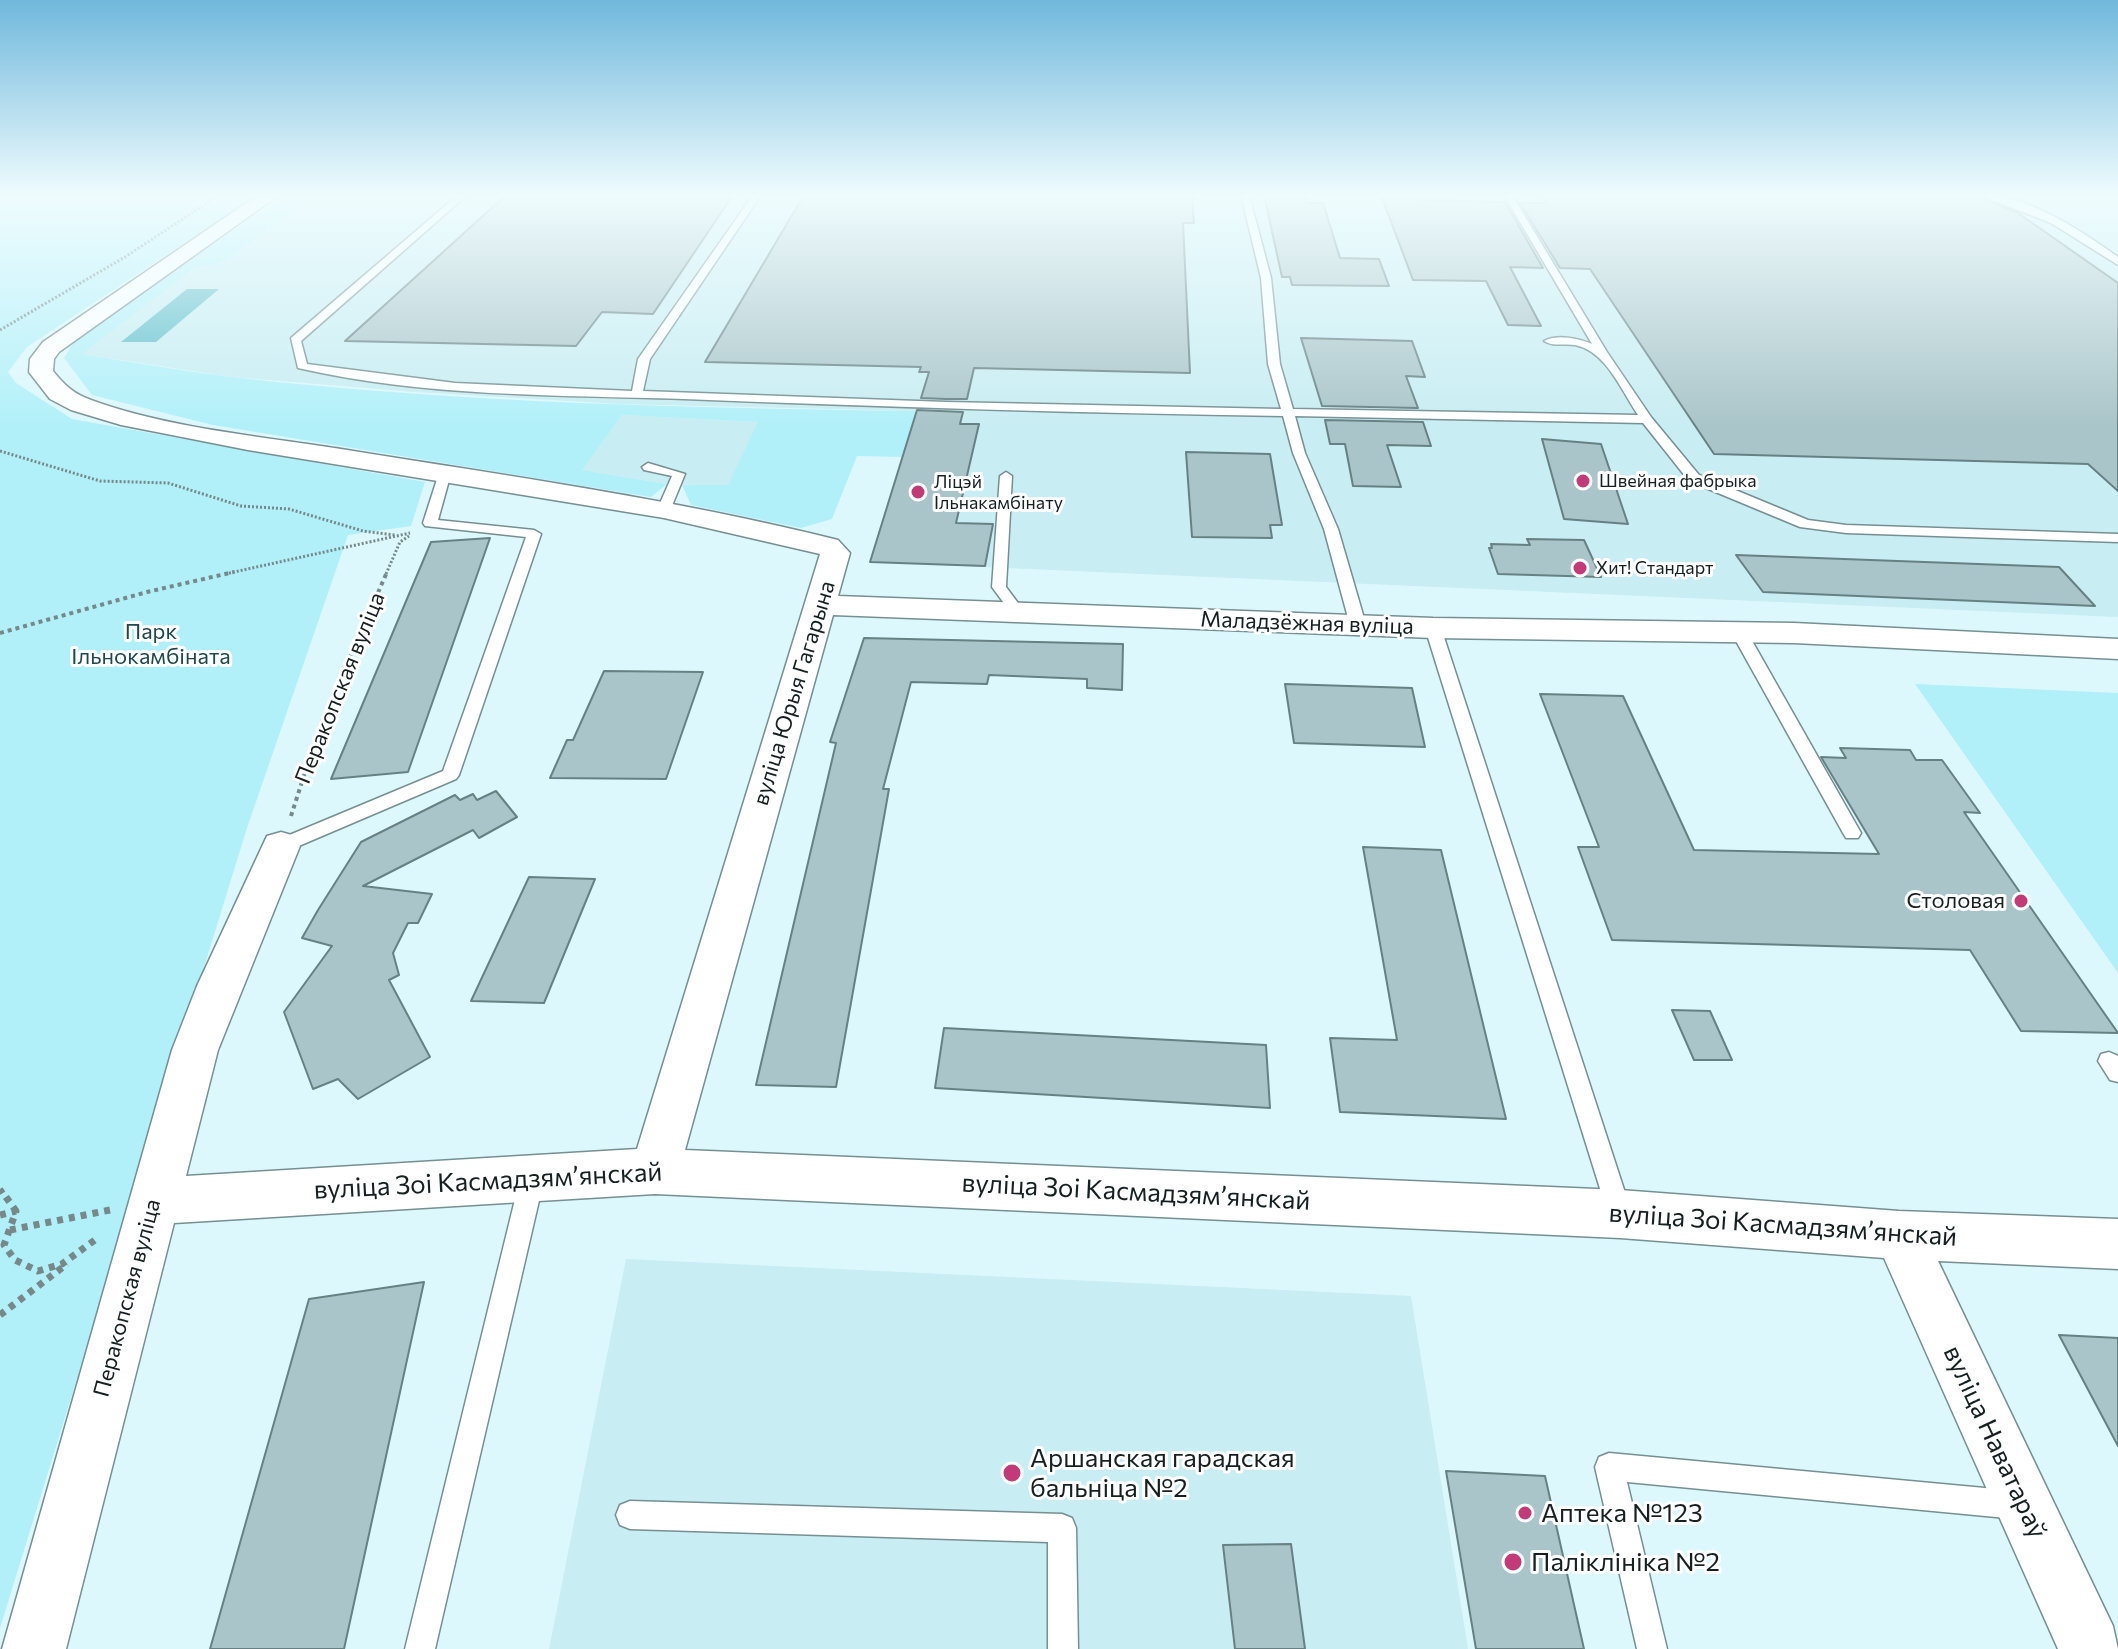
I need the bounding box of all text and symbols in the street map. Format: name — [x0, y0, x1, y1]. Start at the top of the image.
place label: Швейная фабрыка — [1599, 470, 1757, 492]
place label: Ліцэй Ільнакамбінату — [934, 471, 1063, 514]
marker: Швейная фабрыка — [1574, 472, 1592, 490]
marker: Ліцэй Ільнакамбінату — [909, 483, 927, 501]
place label: Хит! Стандарт — [1596, 557, 1714, 579]
marker: Хит! Стандарт — [1571, 559, 1589, 577]
street label: вуліца Юрыя Гагарына — [747, 578, 841, 808]
street label: Перакопская вуліца — [290, 589, 390, 787]
street label: Маладзёжная вуліца — [1200, 606, 1414, 640]
park label: Парк Ільнокамбіната — [71, 619, 231, 670]
place label: Столовая — [1907, 888, 2005, 914]
marker: Столовая — [2012, 892, 2030, 910]
street label: вуліца Зоі Касмадзямʼянскай — [313, 1156, 663, 1206]
street label: вуліца Зоі Касмадзямʼянскай — [961, 1167, 1311, 1217]
street label: Перакопская вуліца — [88, 1196, 166, 1400]
street label: вуліца Зоі Касмадзямʼянскай — [1608, 1197, 1958, 1253]
street label: вуліца Наватараў — [1937, 1341, 2053, 1543]
place label: Аршанская гарадская бальніца №2 — [1030, 1442, 1295, 1504]
marker: Аршанская гарадская бальніца №2 — [1001, 1462, 1023, 1484]
place label: Аптека №123 — [1541, 1497, 1703, 1529]
marker: Аптека №123 — [1516, 1504, 1534, 1522]
place label: Паліклініка №2 — [1531, 1546, 1720, 1578]
marker: Паліклініка №2 — [1502, 1551, 1524, 1573]

